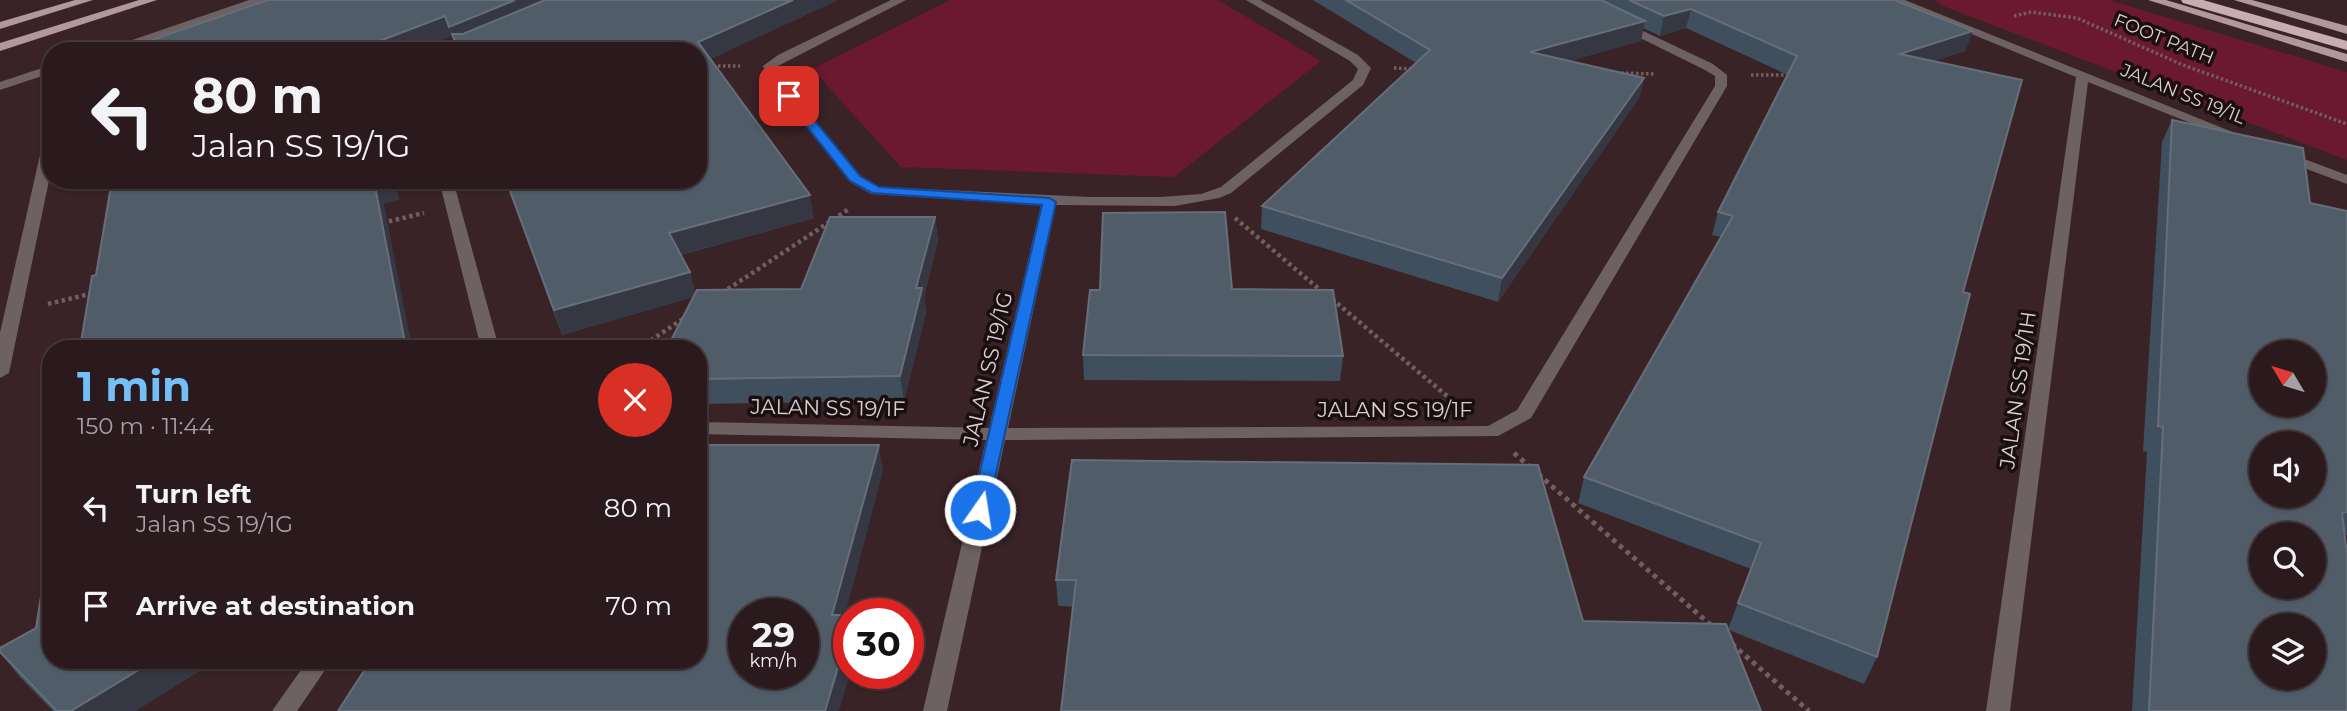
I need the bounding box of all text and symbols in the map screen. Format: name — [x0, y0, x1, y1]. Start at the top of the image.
street label: FOOT PATH — [2111, 9, 2217, 69]
street label: JALAN SS 19/1L — [2117, 59, 2249, 129]
text: 80 m — [192, 66, 323, 125]
pin — [759, 66, 819, 126]
icon: left — [77, 70, 168, 161]
icon: arrive — [770, 77, 808, 115]
text: Jalan SS 19/1G — [192, 126, 411, 165]
street label: JALAN SS 19/1G — [957, 289, 1017, 450]
street label: JALAN SS 19/1H — [1994, 310, 2041, 471]
north arrow — [2249, 340, 2326, 416]
map controls — [2249, 340, 2326, 690]
text: 1 min — [77, 360, 191, 412]
button: close — [598, 363, 672, 437]
street label: JALAN SS 19/1F — [749, 394, 906, 421]
street label: JALAN SS 19/1F — [1316, 397, 1473, 422]
text: 150 m · 11:44 — [77, 412, 214, 440]
button: sound — [2249, 431, 2326, 508]
position arrow — [943, 473, 1017, 547]
text: Turn left — [136, 478, 252, 510]
icon: left — [77, 489, 115, 527]
text: 80 m — [604, 492, 672, 524]
text: Jalan SS 19/1G — [136, 510, 293, 538]
button: search — [2249, 522, 2326, 599]
icon: arrive — [77, 587, 115, 625]
text: Arrive at destination — [136, 590, 415, 622]
text: 70 m — [606, 590, 672, 622]
speed limit sign: 30 — [833, 598, 924, 689]
text: 29 — [752, 613, 795, 656]
button: layers — [2249, 613, 2326, 690]
text: km/h — [749, 650, 798, 672]

